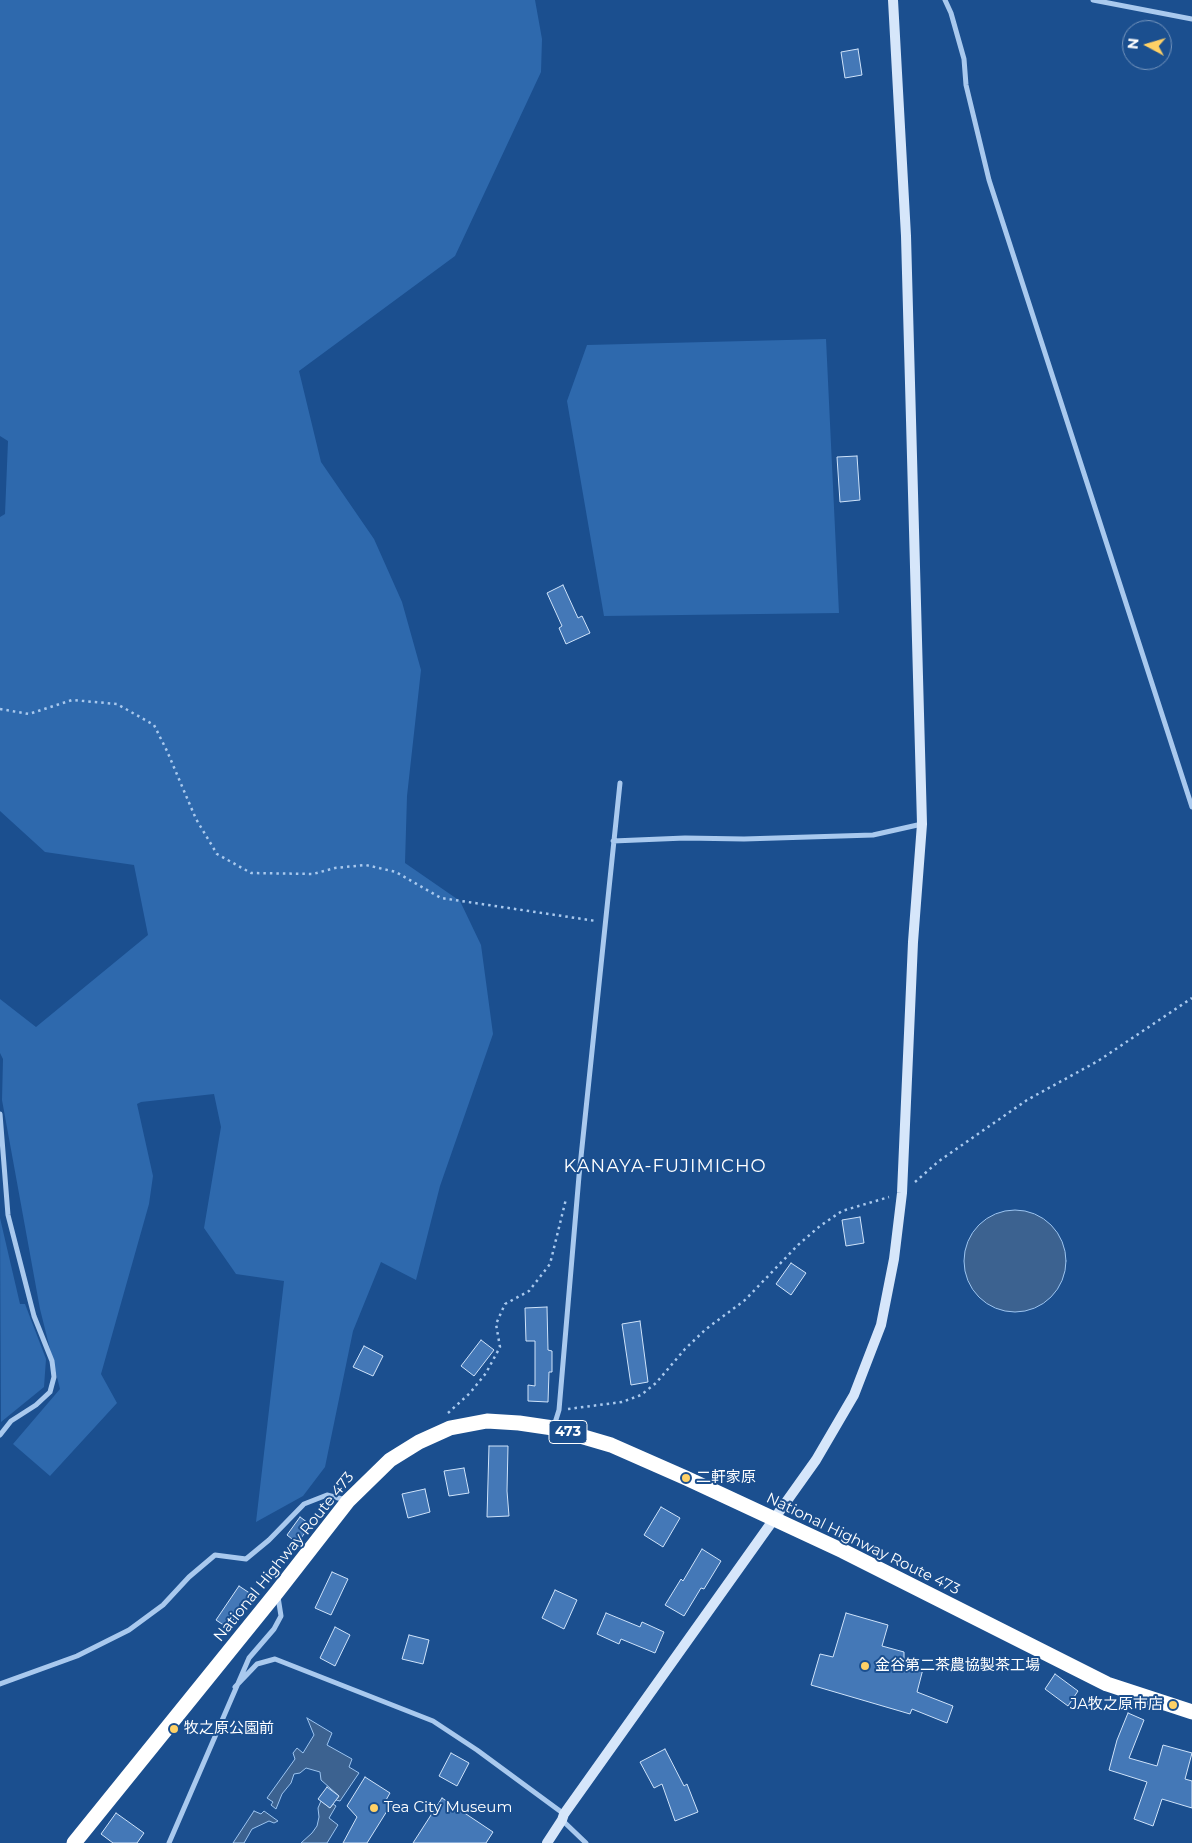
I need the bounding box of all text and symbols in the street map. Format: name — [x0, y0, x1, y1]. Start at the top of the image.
north arrow — [1122, 20, 1172, 70]
text: N — [1124, 37, 1143, 50]
district label: KANAYA-FUJIMICHO — [561, 1156, 769, 1178]
road number: 473 — [549, 1420, 587, 1444]
street label: National Highway Route 473 — [210, 1469, 358, 1645]
place label: 二軒家原 — [696, 1469, 756, 1487]
marker: 二軒家原 — [680, 1472, 692, 1484]
street label: National Highway Route 473 — [763, 1489, 963, 1599]
place label: 金谷第二茶農協製茶工場 — [875, 1657, 1040, 1675]
marker: 金谷第二茶農協製茶工場 — [859, 1660, 871, 1672]
place label: JA牧之原市店 — [1070, 1696, 1163, 1714]
marker: JA牧之原市店 — [1167, 1699, 1179, 1711]
place label: 牧之原公園前 — [184, 1720, 274, 1738]
marker: 牧之原公園前 — [168, 1723, 180, 1735]
place label: Tea City Museum — [384, 1799, 512, 1817]
marker: Tea City Museum — [368, 1802, 380, 1814]

